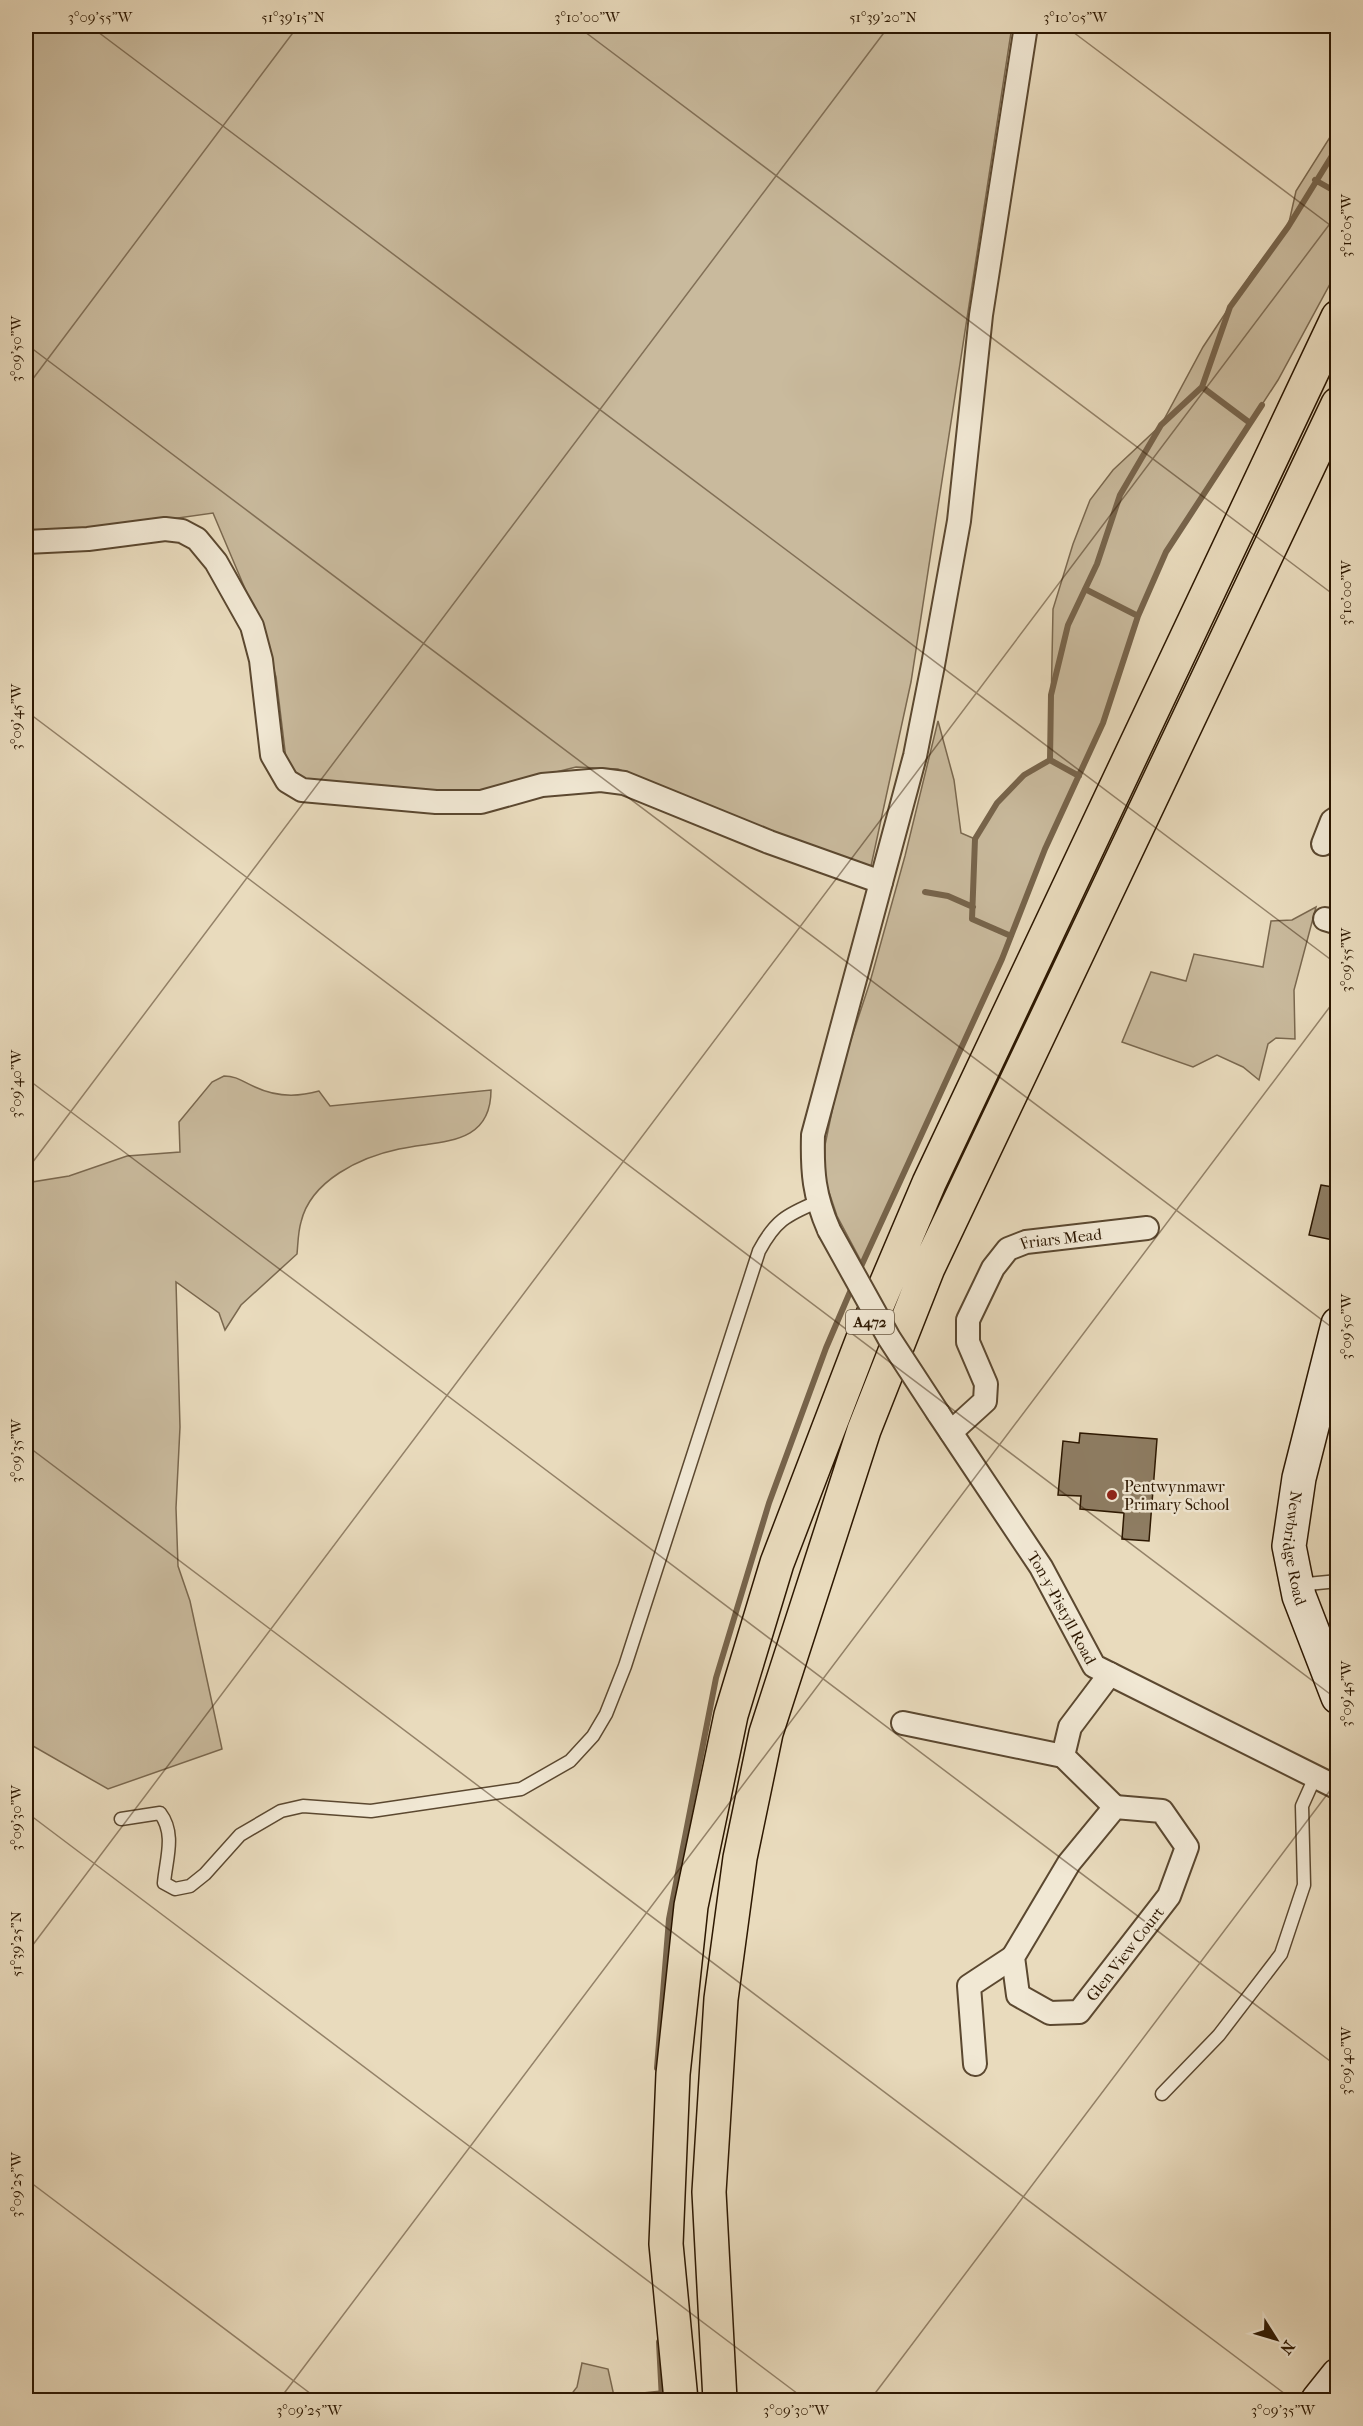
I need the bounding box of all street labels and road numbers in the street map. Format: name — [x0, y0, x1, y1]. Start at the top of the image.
street label: Friars Mead — [1017, 1224, 1103, 1253]
road number: A472 — [846, 1310, 894, 1334]
street label: Newbridge Road — [1279, 1490, 1311, 1608]
street label: Ton-y-Pistyll Road — [1024, 1547, 1101, 1668]
street label: Glen View Court — [1082, 1903, 1168, 2005]

